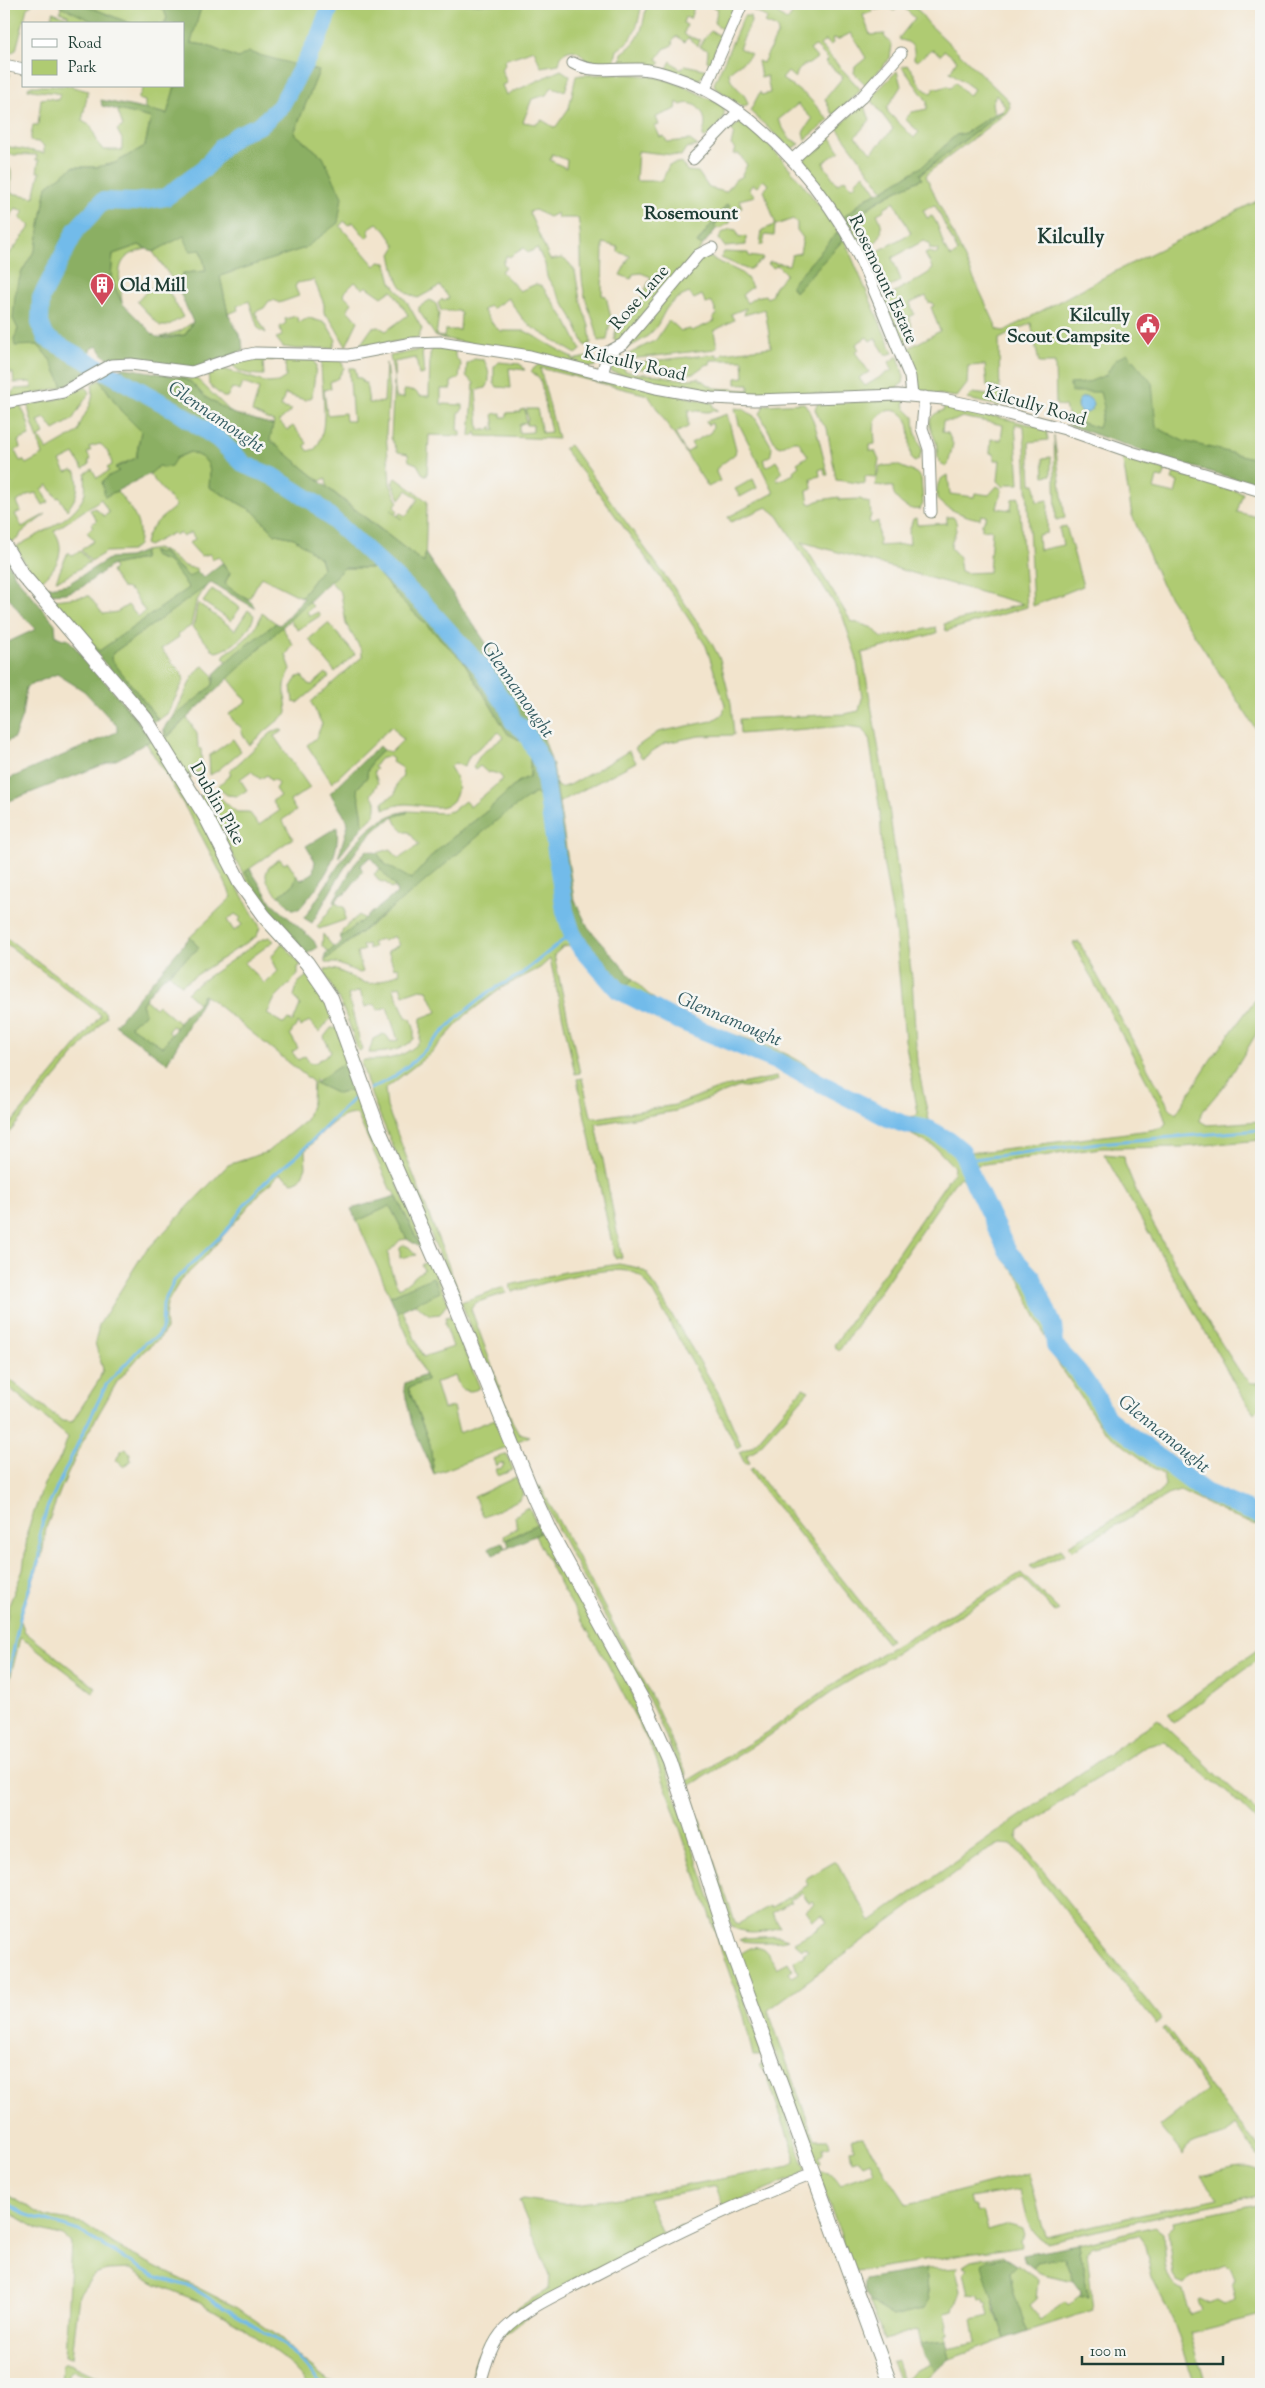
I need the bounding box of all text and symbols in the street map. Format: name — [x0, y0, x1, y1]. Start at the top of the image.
legend — [22, 22, 185, 88]
text: Road — [68, 34, 102, 55]
text: Park — [68, 58, 97, 79]
district label: Rosemount — [644, 201, 739, 228]
street label: Rosemount Estate — [841, 211, 924, 349]
district label: Kilcully — [1037, 224, 1105, 253]
street label: Rose Lane — [605, 260, 676, 337]
building icon: Old Mill — [89, 272, 115, 306]
place label: Old Mill — [120, 274, 187, 300]
place label: Kilcully Scout Campsite — [1007, 304, 1131, 351]
public building icon: Kilcully Scout Campsite — [1135, 312, 1161, 346]
street label: Kilcully Road — [581, 341, 688, 389]
water label: Glennamought — [162, 376, 270, 461]
street label: Kilcully Road — [982, 380, 1089, 434]
water label: Glennamought — [474, 637, 560, 744]
street label: Dublin Pike — [182, 758, 250, 850]
water label: Glennamought — [672, 986, 786, 1055]
water label: Glennamought — [1111, 1389, 1216, 1481]
scale bar — [1082, 2333, 1224, 2365]
text: 100 m — [1090, 2342, 1127, 2363]

